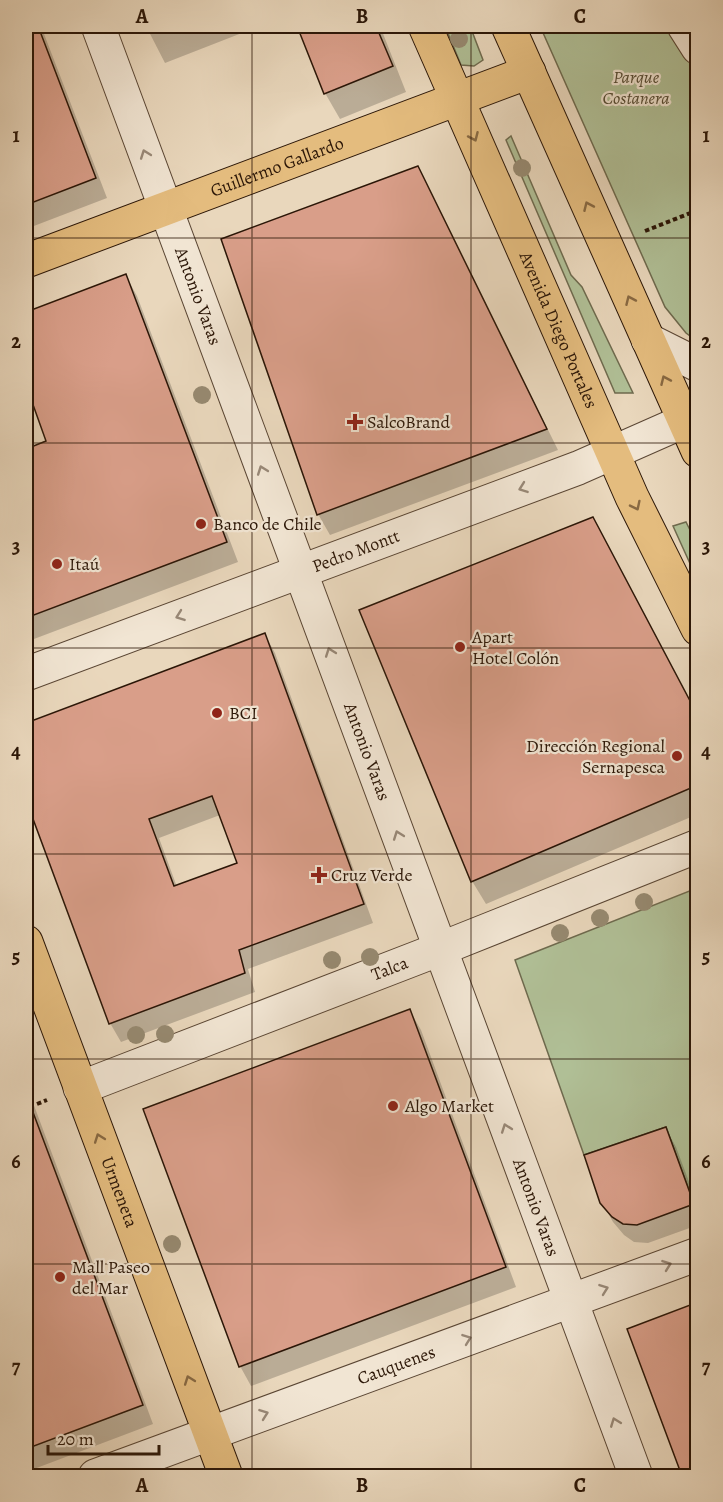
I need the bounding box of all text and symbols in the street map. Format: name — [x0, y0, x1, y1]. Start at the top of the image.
text: A — [135, 3, 149, 30]
text: B — [356, 3, 368, 30]
text: C — [574, 3, 586, 30]
park label: Parque Costanera — [603, 65, 669, 110]
text: 1 — [12, 122, 20, 149]
text: 1 — [702, 122, 710, 149]
one-way arrow — [466, 130, 478, 141]
street label: Guillermo Gallardo — [207, 131, 347, 203]
one-way arrow — [140, 149, 153, 159]
one-way arrow — [583, 201, 595, 212]
street label: Antonio Varas — [169, 243, 227, 348]
street label: Avenida Diego Portales — [513, 247, 604, 412]
one-way arrow — [625, 295, 637, 306]
text: 2 — [11, 328, 21, 355]
text: 2 — [701, 328, 711, 355]
one-way arrow — [661, 376, 673, 387]
place label: SalcoBrand — [367, 410, 450, 434]
marker: SalcoBrand — [348, 415, 362, 429]
one-way arrow — [257, 465, 269, 476]
one-way arrow — [518, 481, 529, 494]
one-way arrow — [629, 500, 641, 511]
place label: Banco de Chile — [213, 512, 322, 536]
marker: Banco de Chile — [194, 517, 208, 531]
street label: Pedro Montt — [309, 524, 403, 578]
text: 3 — [12, 533, 20, 560]
text: 3 — [702, 533, 710, 560]
place label: Itaú — [69, 552, 100, 576]
marker: Itaú — [50, 557, 64, 571]
one-way arrow — [175, 609, 186, 622]
place label: Apart Hotel Colón — [471, 625, 559, 670]
marker: Apart Hotel Colón — [453, 640, 467, 654]
one-way arrow — [325, 647, 337, 658]
street label: Antonio Varas — [338, 698, 396, 804]
place label: BCI — [229, 701, 258, 725]
marker: BCI — [210, 706, 224, 720]
place label: Dirección Regional Sernapesca — [526, 734, 666, 779]
text: 4 — [11, 738, 21, 765]
text: 4 — [701, 738, 711, 765]
marker: Dirección Regional Sernapesca — [670, 749, 684, 763]
one-way arrow — [392, 830, 405, 841]
place label: Cruz Verde — [331, 863, 413, 887]
marker: Cruz Verde — [312, 868, 326, 882]
text: 5 — [12, 943, 20, 970]
text: 5 — [702, 943, 710, 970]
street label: Talca — [368, 950, 412, 986]
place label: Algo Market — [404, 1094, 494, 1118]
marker: Algo Market — [386, 1099, 400, 1113]
one-way arrow — [501, 1123, 514, 1134]
one-way arrow — [94, 1133, 106, 1144]
text: 6 — [11, 1148, 21, 1175]
text: 6 — [701, 1148, 711, 1175]
street label: Urmeneta — [95, 1153, 144, 1232]
street label: Antonio Varas — [507, 1154, 565, 1260]
place label: Mall Paseo del Mar — [72, 1255, 150, 1300]
one-way arrow — [661, 1260, 672, 1272]
marker: Mall Paseo del Mar — [53, 1270, 67, 1284]
one-way arrow — [598, 1283, 609, 1296]
one-way arrow — [461, 1334, 472, 1347]
street label: Cauquenes — [354, 1340, 439, 1390]
text: 7 — [12, 1353, 21, 1380]
text: 7 — [702, 1353, 711, 1380]
one-way arrow — [183, 1375, 196, 1385]
one-way arrow — [258, 1409, 269, 1421]
one-way arrow — [610, 1417, 623, 1428]
scale bar — [48, 1418, 159, 1456]
text: 20 m — [57, 1427, 94, 1451]
text: A — [135, 1472, 149, 1499]
text: B — [356, 1472, 368, 1499]
text: C — [574, 1472, 586, 1499]

